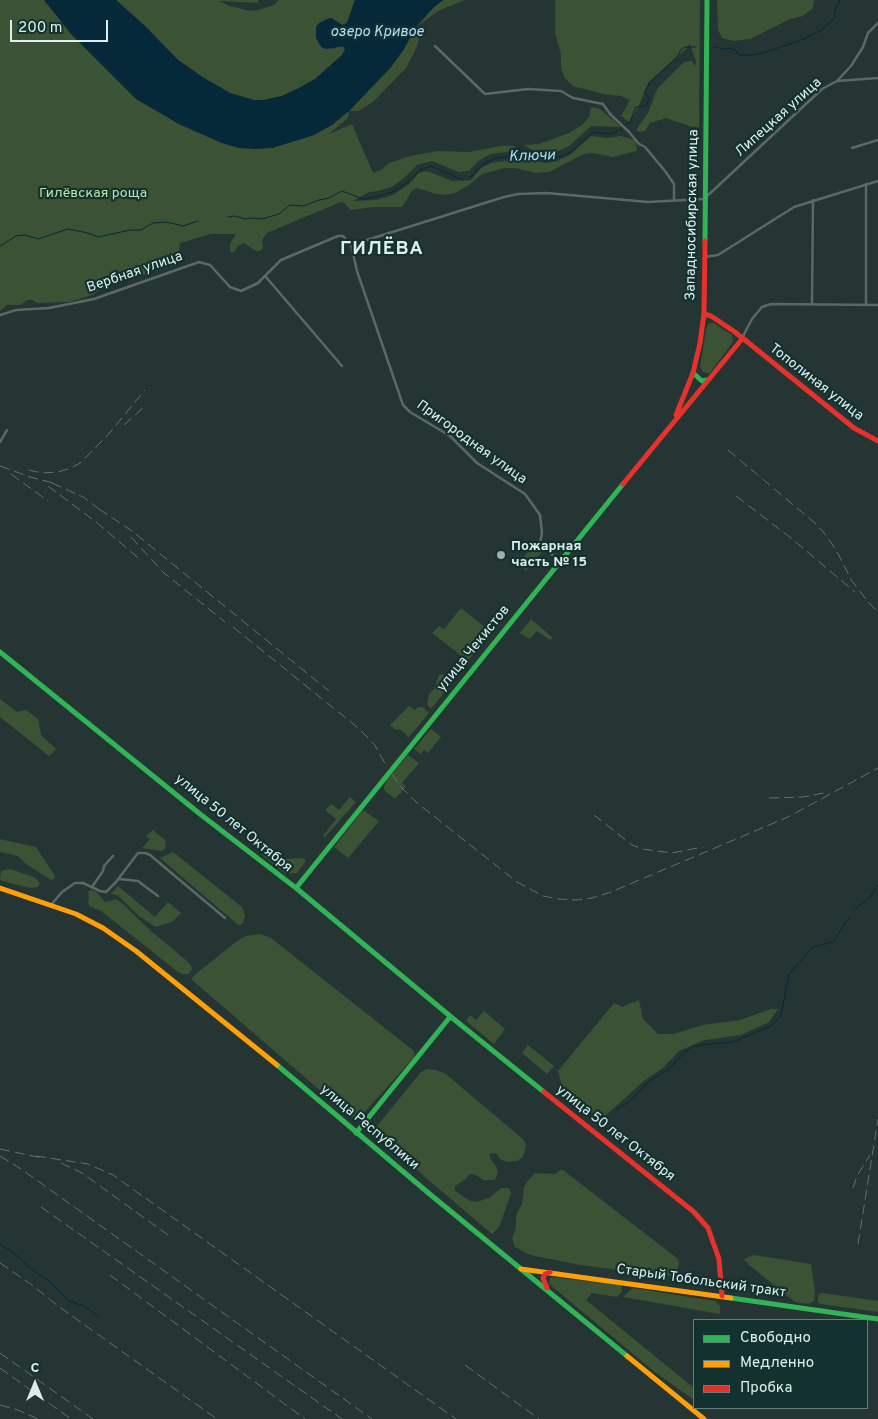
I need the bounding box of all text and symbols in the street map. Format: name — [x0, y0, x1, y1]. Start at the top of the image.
scale bar — [12, 10, 110, 42]
text: 200 m — [18, 19, 63, 38]
water label: озеро Кривое — [330, 24, 424, 42]
street label: Липецкая улица — [732, 75, 826, 161]
street label: Западносибирская улица — [683, 129, 703, 301]
water label: Ключи — [508, 147, 556, 167]
park label: Гилёвская роща — [39, 186, 147, 202]
district label: ГИЛЁВА — [339, 239, 425, 261]
street label: Вербная улица — [85, 249, 185, 297]
street label: Тополиная улица — [766, 341, 866, 425]
street label: Пригородная улица — [413, 397, 529, 489]
place label: Пожарная часть № 15 — [511, 539, 587, 572]
marker: Пожарная часть № 15 — [495, 549, 507, 561]
street label: улица Чекистов — [434, 602, 514, 696]
street label: улица 50 лет Октября — [171, 771, 295, 877]
street label: улица Республики — [316, 1082, 422, 1174]
street label: улица 50 лет Октября — [552, 1082, 678, 1186]
street label: Старый Тобольский тракт — [615, 1262, 787, 1302]
legend — [693, 1319, 868, 1409]
text: Свободно — [740, 1329, 811, 1348]
text: Медленно — [740, 1354, 814, 1373]
north arrow — [10, 1359, 60, 1409]
text: С — [31, 1360, 39, 1377]
text: Пробка — [740, 1379, 792, 1398]

